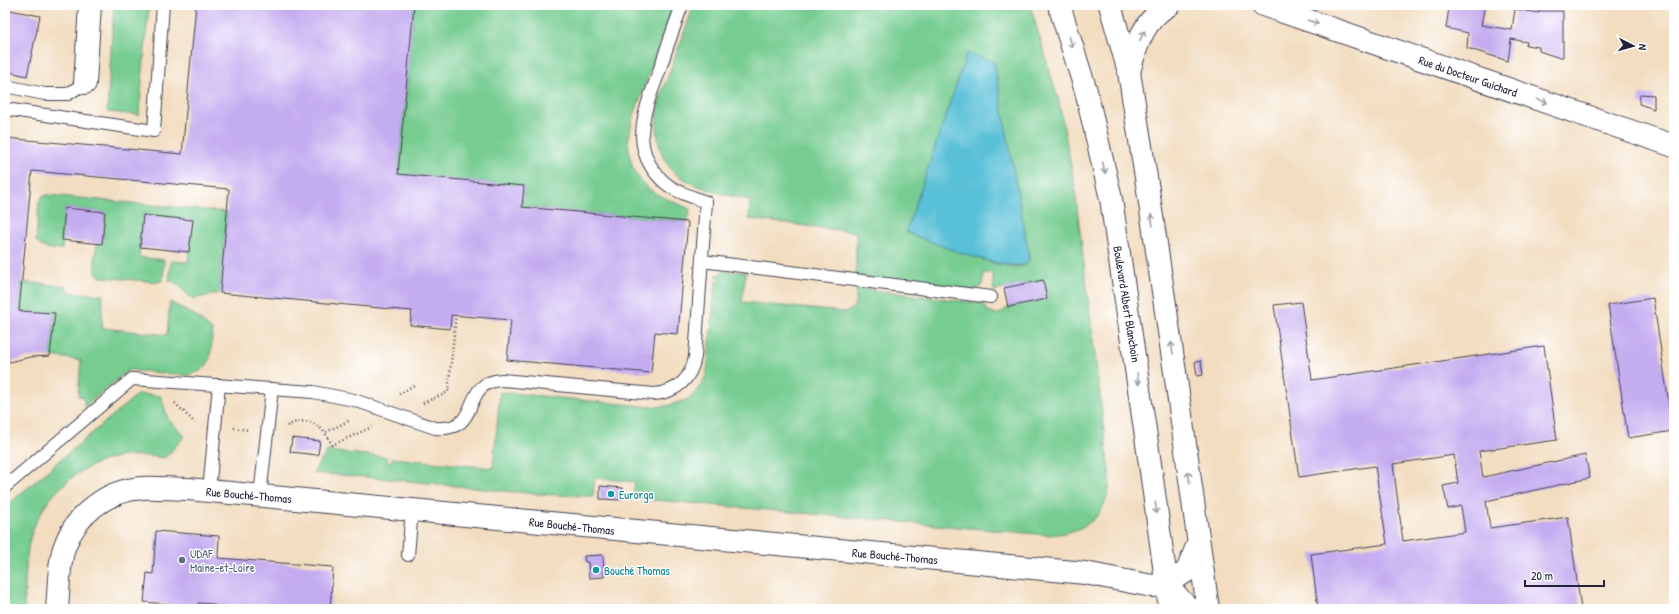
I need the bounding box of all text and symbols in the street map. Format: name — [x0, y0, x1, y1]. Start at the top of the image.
one-way arrow — [1306, 19, 1319, 26]
north arrow — [1613, 26, 1653, 66]
one-way arrow — [1139, 30, 1146, 42]
one-way arrow — [1068, 36, 1075, 49]
text: N — [1636, 43, 1650, 51]
street label: Rue du Docteur Guichard — [1416, 51, 1520, 101]
one-way arrow — [1535, 98, 1548, 105]
one-way arrow — [1100, 161, 1108, 174]
one-way arrow — [1148, 214, 1156, 227]
street label: Boulevard Albert Blanchoin — [1109, 245, 1145, 363]
one-way arrow — [1168, 342, 1176, 355]
one-way arrow — [1134, 372, 1142, 385]
one-way arrow — [1185, 471, 1193, 484]
street label: Rue Bouché-Thomas — [206, 483, 293, 507]
place label: Eurorga — [619, 486, 654, 503]
marker: Eurorga — [606, 489, 616, 499]
one-way arrow — [1152, 501, 1160, 514]
street label: Rue Bouché-Thomas — [528, 513, 616, 539]
street label: Rue Bouché-Thomas — [852, 544, 939, 568]
place label: UDAF Maine-et-Loire — [190, 545, 255, 576]
marker: UDAF Maine-et-Loire — [177, 555, 187, 565]
place label: Bouché Thomas — [604, 562, 670, 579]
scale bar — [1525, 562, 1604, 588]
marker: Bouché Thomas — [591, 565, 601, 575]
text: 20 m — [1531, 567, 1553, 584]

